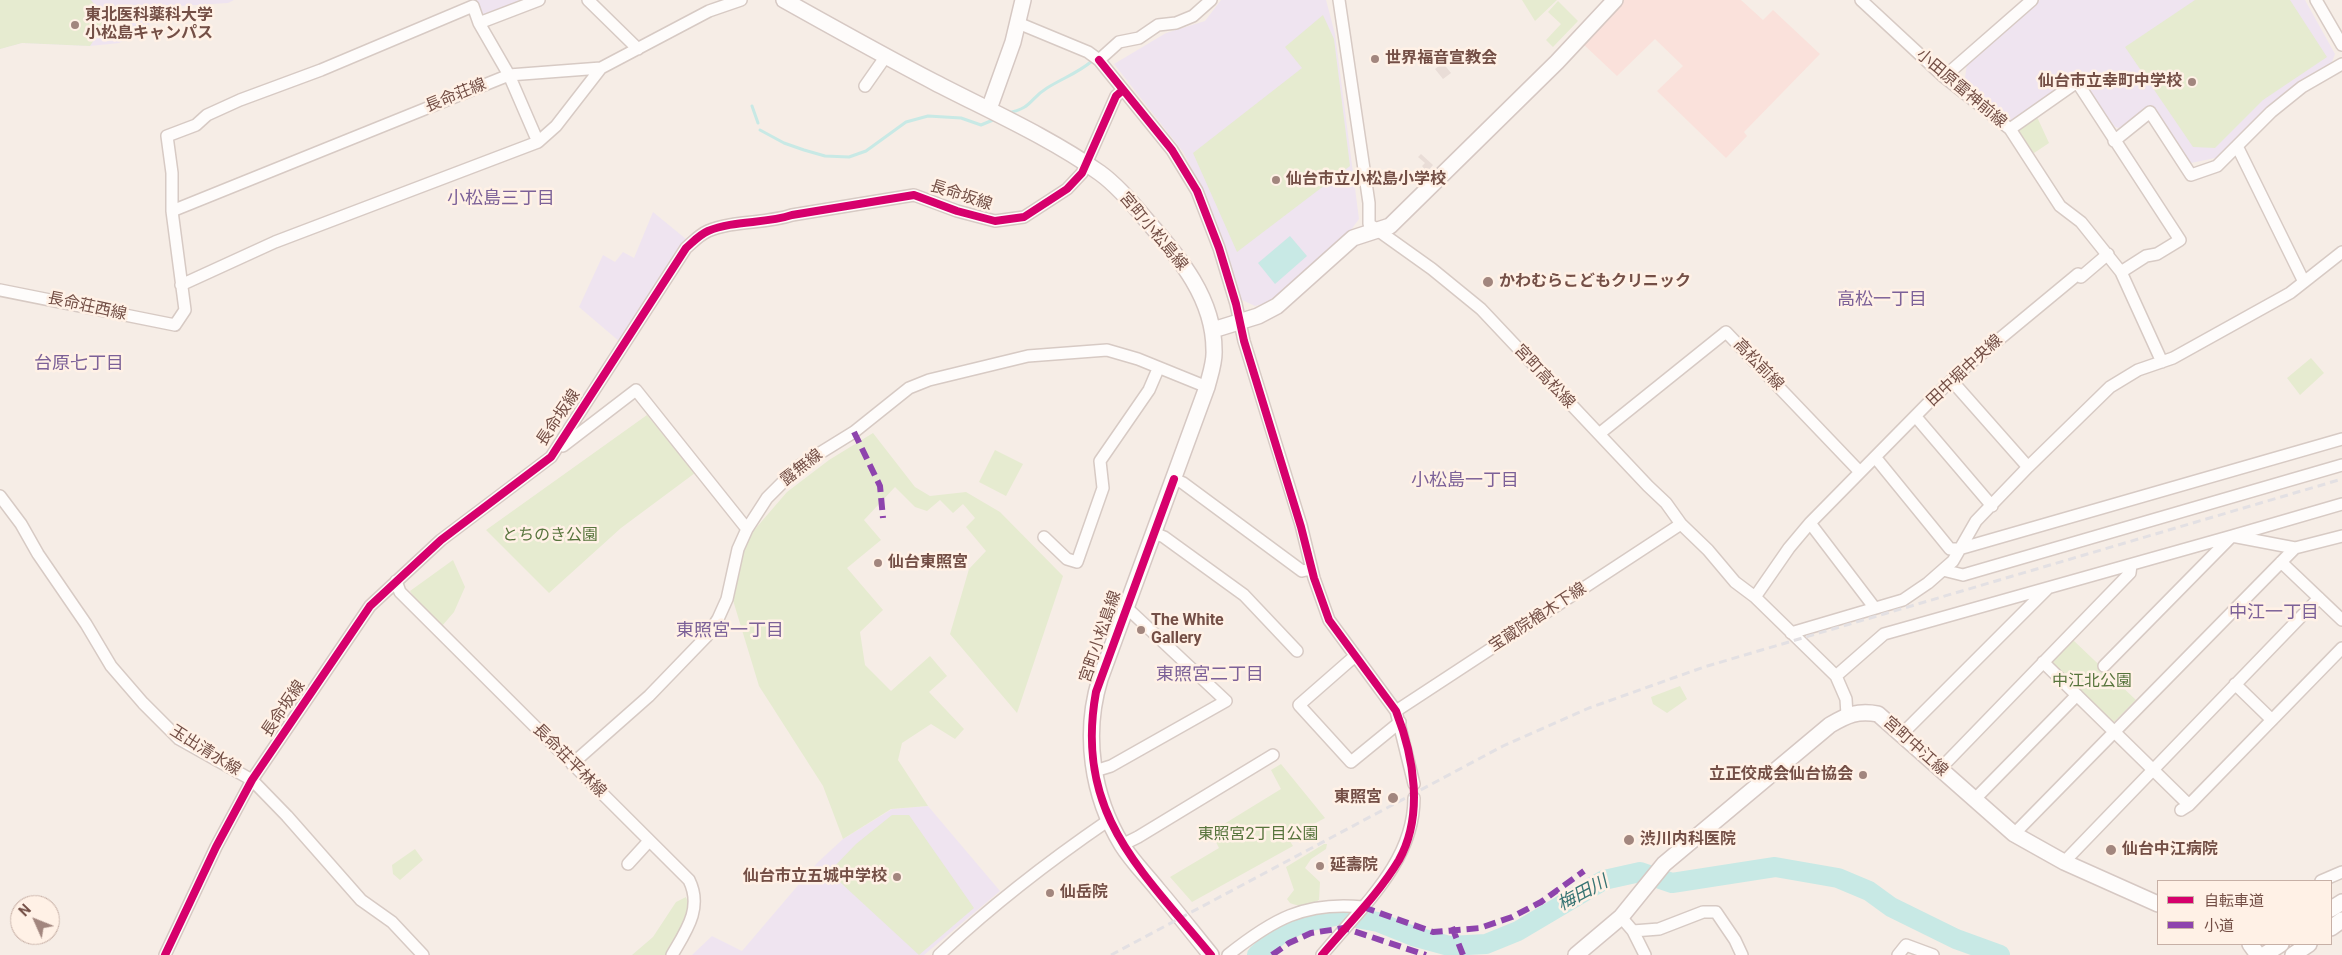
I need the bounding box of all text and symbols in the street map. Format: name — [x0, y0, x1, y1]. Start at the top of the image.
place label: 東北医科薬科大学 小松島キャンパス — [85, 6, 213, 44]
marker: 東北医科薬科大学 小松島キャンパス — [69, 19, 81, 31]
street label: 小田原雷神前線 — [1912, 46, 2010, 132]
place label: 世界福音宣教会 — [1385, 49, 1497, 69]
marker: 世界福音宣教会 — [1369, 53, 1381, 65]
place label: 仙台市立幸町中学校 — [2038, 72, 2182, 92]
street label: 長命荘線 — [423, 75, 489, 117]
marker: 仙台市立幸町中学校 — [2186, 76, 2198, 88]
place label: 仙台市立小松島小学校 — [1286, 170, 1446, 190]
marker: 仙台市立小松島小学校 — [1270, 174, 1282, 186]
street label: 長命坂線 — [928, 177, 994, 215]
district label: 小松島三丁目 — [447, 188, 555, 210]
street label: 宮町小松島線 — [1115, 189, 1191, 275]
place label: かわむらこどもクリニック — [1499, 272, 1691, 292]
marker: かわむらこどもクリニック — [1481, 275, 1495, 289]
street label: 長命荘西線 — [46, 289, 128, 325]
district label: 高松一丁目 — [1837, 289, 1927, 311]
street label: 田中堀中央線 — [1923, 331, 2007, 411]
street label: 高松前線 — [1729, 335, 1787, 395]
street label: 宮町高松線 — [1510, 341, 1578, 413]
district label: 台原七丁目 — [34, 353, 124, 375]
street label: 長命坂線 — [533, 386, 585, 450]
street label: 露無線 — [777, 446, 827, 490]
district label: 小松島一丁目 — [1411, 470, 1519, 492]
park label: とちのき公園 — [502, 526, 598, 546]
place label: 仙台東照宮 — [888, 553, 968, 573]
marker: 仙台東照宮 — [872, 557, 884, 569]
street label: 宝蔵院楢木下線 — [1486, 579, 1590, 657]
street label: 宮町小松島線 — [1076, 588, 1126, 686]
district label: 中江一丁目 — [2229, 602, 2319, 624]
place label: The White Gallery — [1151, 611, 1224, 649]
district label: 東照宮一丁目 — [676, 620, 784, 642]
marker: The White Gallery — [1135, 624, 1147, 636]
district label: 東照宮二丁目 — [1156, 664, 1264, 686]
park label: 中江北公園 — [2052, 672, 2132, 692]
street label: 長命坂線 — [258, 677, 310, 741]
street label: 宮町中江線 — [1879, 713, 1951, 781]
street label: 長命荘平林線 — [528, 720, 610, 802]
street label: 玉出清水線 — [166, 722, 244, 780]
place label: 立正佼成会仙台協会 — [1709, 765, 1853, 785]
marker: 立正佼成会仙台協会 — [1857, 769, 1869, 781]
place label: 東照宮 — [1334, 788, 1382, 808]
marker: 東照宮 — [1386, 791, 1400, 805]
park label: 東照宮2丁目公園 — [1198, 825, 1318, 845]
place label: 渋川内科医院 — [1640, 830, 1736, 850]
marker: 渋川内科医院 — [1622, 833, 1636, 847]
place label: 仙台中江病院 — [2122, 840, 2218, 860]
marker: 仙台中江病院 — [2104, 843, 2118, 857]
place label: 延壽院 — [1330, 856, 1378, 876]
marker: 延壽院 — [1314, 860, 1326, 872]
place label: 仙台市立五城中学校 — [743, 867, 887, 887]
marker: 仙台市立五城中学校 — [891, 871, 903, 883]
water label: 梅田川 — [1554, 872, 1612, 916]
legend — [2157, 880, 2332, 945]
place label: 仙岳院 — [1060, 883, 1108, 903]
marker: 仙岳院 — [1044, 887, 1056, 899]
text: 自転車道 — [2204, 892, 2264, 910]
north arrow — [10, 895, 60, 945]
text: N — [16, 901, 34, 919]
text: 小道 — [2204, 917, 2234, 935]

